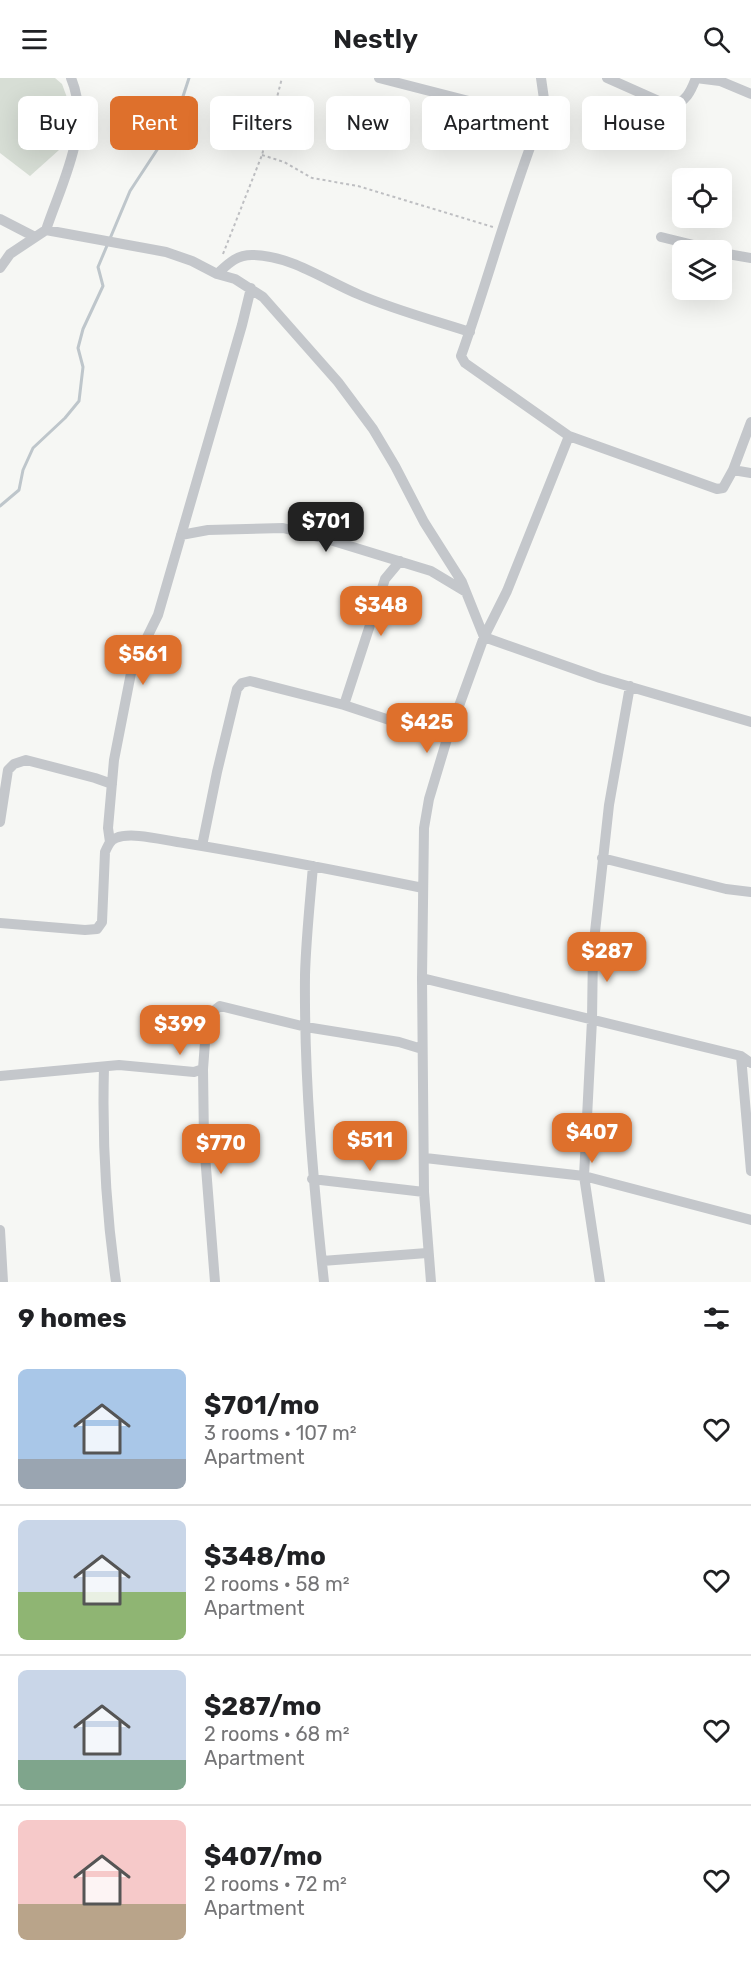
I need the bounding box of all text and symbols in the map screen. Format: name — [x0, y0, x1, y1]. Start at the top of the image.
icon: menu — [18, 23, 51, 56]
text: Nestly — [333, 23, 418, 55]
icon: search — [700, 23, 733, 56]
chip: Buy — [18, 96, 98, 150]
chip: Rent — [110, 96, 198, 150]
chip: Filters — [210, 96, 314, 150]
chip: New — [326, 96, 410, 150]
chip: Apartment — [422, 96, 570, 150]
chip: House — [582, 96, 686, 150]
map controls — [672, 168, 732, 300]
button: locate — [672, 168, 732, 228]
button: layers — [672, 240, 732, 300]
pin: $701 — [290, 502, 362, 553]
text: $701 — [302, 509, 350, 533]
pin: $348 — [345, 586, 417, 637]
text: $348 — [354, 593, 408, 617]
pin: $561 — [107, 635, 179, 686]
text: $561 — [119, 642, 167, 666]
pin: $425 — [391, 703, 463, 754]
text: $425 — [401, 710, 453, 734]
pin: $287 — [571, 932, 643, 983]
text: $287 — [581, 939, 633, 963]
pin: $399 — [144, 1005, 216, 1056]
text: $399 — [154, 1012, 206, 1036]
pin: $407 — [556, 1113, 628, 1164]
text: $407 — [566, 1120, 618, 1144]
pin: $511 — [334, 1121, 406, 1172]
pin: $770 — [185, 1124, 257, 1175]
text: $511 — [347, 1128, 393, 1152]
text: $770 — [196, 1131, 246, 1155]
icon: filters — [700, 1302, 733, 1335]
text: 9 homes — [18, 1303, 127, 1334]
text: $701/mo — [204, 1390, 319, 1421]
icon: home — [66, 1393, 138, 1465]
icon: heart — [700, 1413, 733, 1446]
text: 3 rooms · 107 m² — [204, 1421, 357, 1445]
text: Apartment — [204, 1445, 305, 1469]
text: $348/mo — [204, 1541, 326, 1572]
icon: home — [66, 1544, 138, 1616]
icon: heart — [700, 1564, 733, 1597]
text: 2 rooms · 58 m² — [204, 1572, 350, 1596]
text: Apartment — [204, 1596, 305, 1620]
text: $287/mo — [204, 1691, 321, 1722]
icon: home — [66, 1694, 138, 1766]
icon: heart — [700, 1714, 733, 1747]
text: 2 rooms · 68 m² — [204, 1722, 350, 1746]
text: Apartment — [204, 1746, 305, 1770]
text: $407/mo — [204, 1841, 322, 1872]
icon: home — [66, 1844, 138, 1916]
icon: heart — [700, 1864, 733, 1897]
text: 2 rooms · 72 m² — [204, 1872, 347, 1896]
text: Apartment — [204, 1896, 305, 1920]

